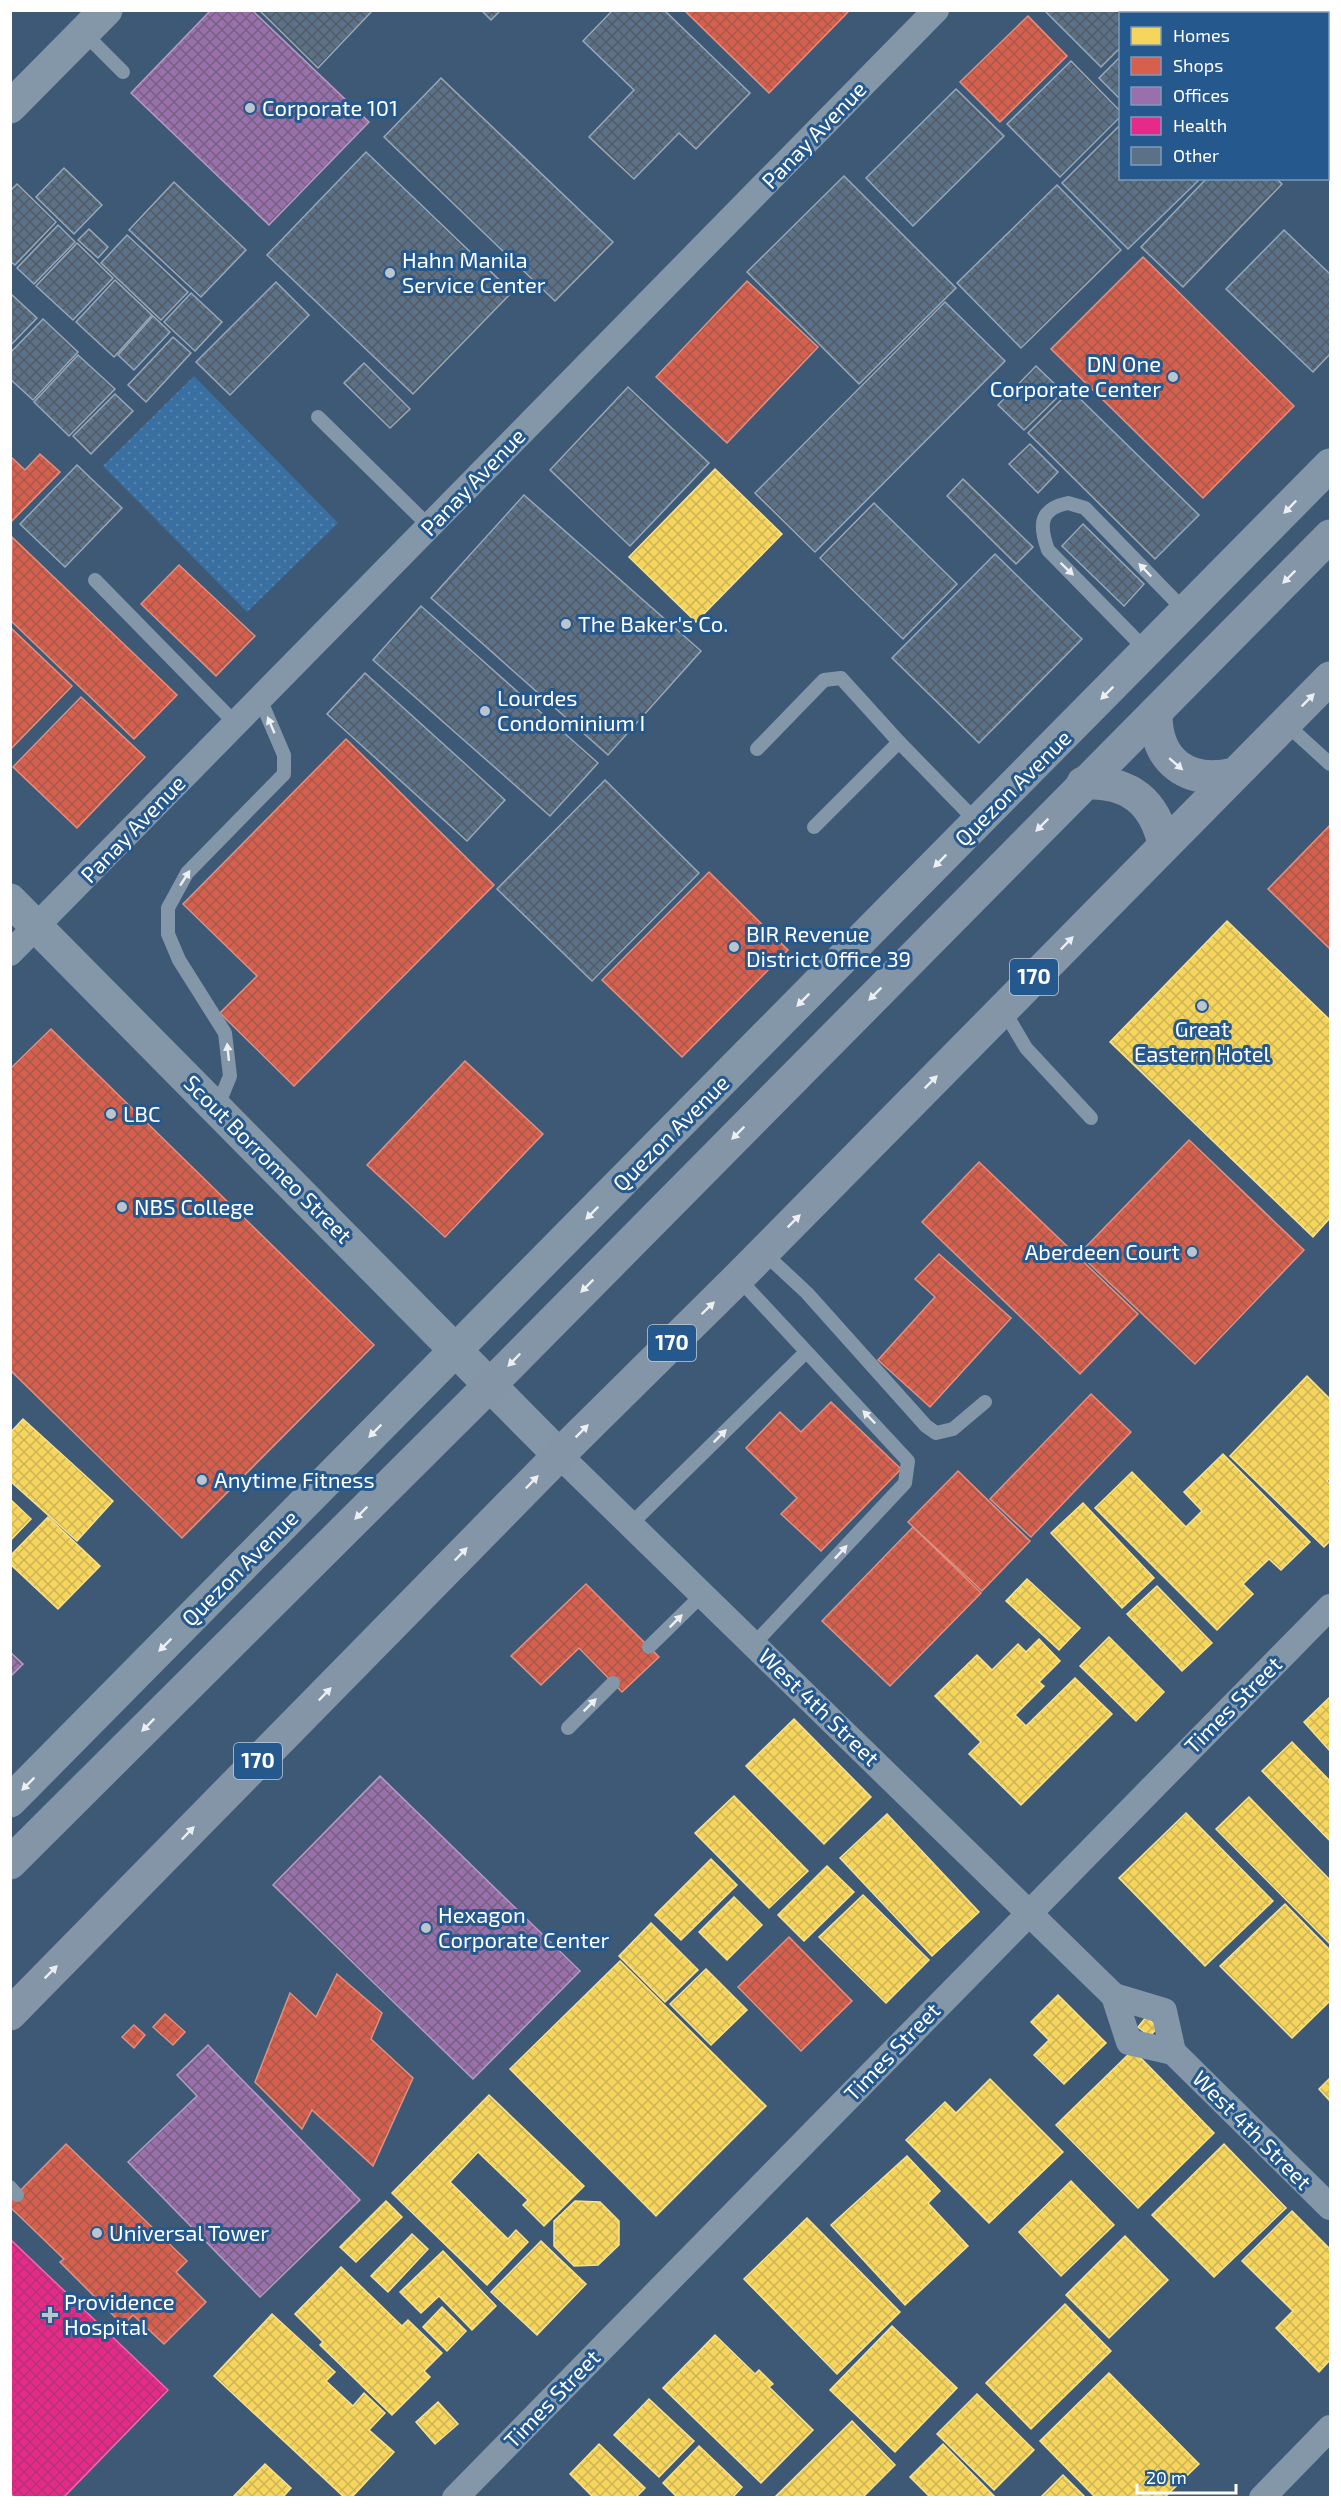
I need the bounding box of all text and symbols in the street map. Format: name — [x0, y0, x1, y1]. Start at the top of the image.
legend — [1119, 12, 1329, 180]
text: Homes — [1173, 24, 1230, 46]
text: Shops — [1173, 54, 1223, 76]
street label: Panay Avenue — [756, 75, 871, 193]
text: Offices — [1173, 84, 1229, 106]
place label: Corporate 101 — [262, 94, 398, 120]
marker: Corporate 101 — [243, 101, 257, 115]
text: Health — [1173, 114, 1227, 136]
text: Other — [1173, 144, 1219, 166]
place label: Hahn Manila Service Center — [402, 246, 546, 297]
marker: Hahn Manila Service Center — [383, 266, 397, 280]
place label: DN One Corporate Center — [990, 350, 1161, 401]
marker: DN One Corporate Center — [1166, 370, 1180, 384]
street label: Panay Avenue — [415, 422, 530, 540]
one-way arrow — [1283, 499, 1297, 513]
one-way arrow — [1059, 561, 1073, 575]
one-way arrow — [1139, 564, 1153, 578]
one-way arrow — [1283, 570, 1297, 584]
place label: The Baker's Co. — [578, 610, 728, 636]
marker: The Baker's Co. — [559, 617, 573, 631]
place label: Lourdes Condominium I — [497, 684, 645, 735]
one-way arrow — [1101, 686, 1115, 700]
one-way arrow — [1300, 694, 1314, 708]
marker: Lourdes Condominium I — [478, 704, 492, 718]
one-way arrow — [266, 715, 276, 733]
street label: Quezon Avenue — [949, 724, 1077, 852]
one-way arrow — [1168, 757, 1184, 770]
street label: Panay Avenue — [75, 769, 190, 887]
one-way arrow — [1035, 818, 1049, 832]
one-way arrow — [934, 854, 948, 868]
one-way arrow — [180, 869, 191, 886]
place label: BIR Revenue District Office 39 — [746, 920, 911, 971]
one-way arrow — [1060, 937, 1074, 951]
marker: BIR Revenue District Office 39 — [727, 940, 741, 954]
road number: 170 — [1010, 959, 1058, 995]
one-way arrow — [869, 986, 883, 1000]
one-way arrow — [796, 992, 810, 1006]
marker: Great Eastern Hotel — [1195, 999, 1209, 1013]
place label: Great Eastern Hotel — [1134, 1015, 1271, 1066]
one-way arrow — [223, 1042, 233, 1061]
street label: Scout Borromeo Street — [179, 1069, 358, 1248]
street label: Quezon Avenue — [607, 1069, 735, 1197]
one-way arrow — [923, 1076, 937, 1090]
place label: LBC — [123, 1100, 161, 1126]
marker: LBC — [104, 1107, 118, 1121]
one-way arrow — [732, 1125, 746, 1139]
place label: NBS College — [134, 1193, 254, 1219]
marker: NBS College — [115, 1200, 129, 1214]
one-way arrow — [585, 1205, 599, 1219]
one-way arrow — [786, 1214, 801, 1228]
place label: Aberdeen Court — [1025, 1238, 1180, 1264]
marker: Aberdeen Court — [1185, 1245, 1199, 1259]
one-way arrow — [580, 1279, 594, 1293]
one-way arrow — [700, 1301, 714, 1315]
road number: 170 — [648, 1325, 696, 1361]
one-way arrow — [507, 1353, 521, 1367]
one-way arrow — [862, 1410, 876, 1425]
one-way arrow — [368, 1424, 383, 1438]
one-way arrow — [575, 1424, 590, 1438]
one-way arrow — [713, 1429, 728, 1443]
place label: Anytime Fitness — [214, 1466, 375, 1492]
marker: Anytime Fitness — [195, 1473, 209, 1487]
one-way arrow — [525, 1475, 539, 1489]
street label: Quezon Avenue — [176, 1504, 304, 1632]
one-way arrow — [354, 1506, 368, 1520]
one-way arrow — [834, 1545, 848, 1559]
one-way arrow — [454, 1547, 468, 1562]
one-way arrow — [668, 1614, 682, 1628]
one-way arrow — [158, 1637, 172, 1651]
street label: West 4th Street — [754, 1642, 885, 1770]
street label: Times Street — [1178, 1650, 1286, 1758]
one-way arrow — [317, 1687, 331, 1701]
one-way arrow — [583, 1699, 597, 1713]
one-way arrow — [141, 1718, 156, 1732]
road number: 170 — [234, 1743, 282, 1779]
one-way arrow — [21, 1776, 35, 1791]
one-way arrow — [181, 1825, 195, 1840]
place label: Hexagon Corporate Center — [438, 1901, 609, 1952]
marker: Hexagon Corporate Center — [419, 1921, 433, 1935]
one-way arrow — [44, 1966, 58, 1980]
street label: Times Street — [838, 1997, 945, 2106]
street label: West 4th Street — [1188, 2064, 1318, 2194]
place label: Universal Tower — [109, 2219, 269, 2245]
marker: Universal Tower — [90, 2226, 104, 2240]
place label: Providence Hospital — [64, 2288, 175, 2339]
marker: Providence Hospital — [41, 2306, 59, 2324]
street label: Times Street — [498, 2344, 605, 2453]
scale bar — [1137, 2457, 1236, 2495]
text: 20 m — [1146, 2466, 1187, 2488]

